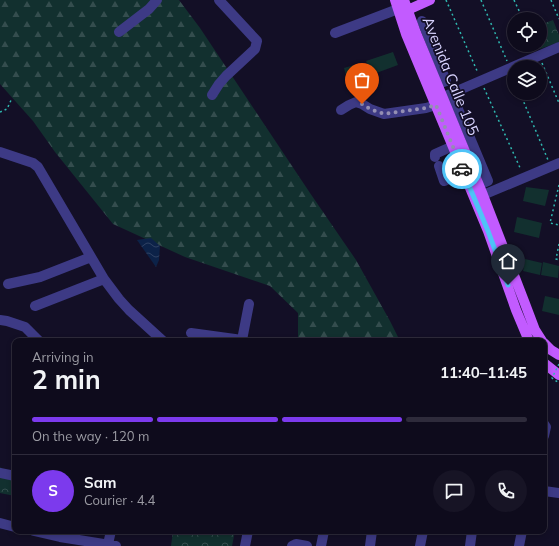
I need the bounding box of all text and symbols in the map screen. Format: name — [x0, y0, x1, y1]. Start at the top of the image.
map controls — [507, 12, 547, 100]
button: locate — [507, 12, 547, 52]
street label: Avenida Calle 105 — [419, 14, 483, 138]
button: layers — [507, 60, 547, 100]
pin — [345, 63, 379, 104]
icon: bag — [351, 69, 373, 91]
courier — [442, 149, 482, 189]
icon: car — [451, 158, 473, 180]
pin — [491, 244, 525, 285]
icon: home — [497, 250, 519, 272]
text: Arriving in — [32, 349, 94, 365]
text: 2 min — [32, 363, 101, 396]
text: 11:40–11:45 — [440, 363, 527, 382]
text: On the way · 120 m — [32, 428, 149, 444]
button: chat — [433, 470, 475, 512]
button: phone — [485, 470, 527, 512]
text: Sam — [84, 473, 116, 492]
text: S — [48, 481, 58, 500]
text: Courier · 4.4 — [84, 492, 155, 508]

